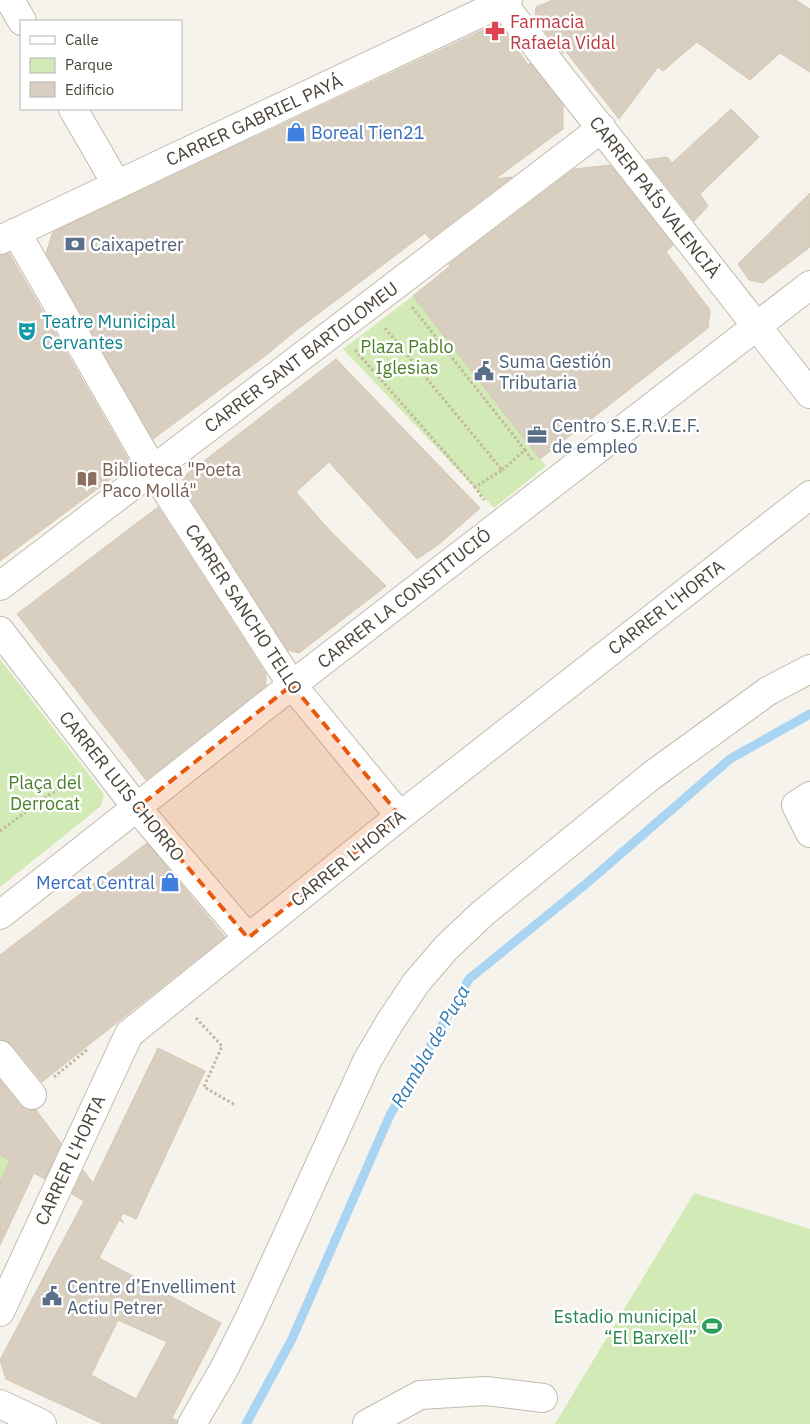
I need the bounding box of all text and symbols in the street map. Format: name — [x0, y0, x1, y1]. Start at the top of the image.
place label: Farmacia Rafaela Vidal — [510, 10, 616, 54]
legend — [20, 20, 182, 110]
pharmacy icon: Farmacia Rafaela Vidal — [484, 20, 506, 42]
text: Calle — [65, 30, 99, 49]
text: Parque — [65, 55, 113, 74]
street label: CARRER GABRIEL PAYÁ — [162, 69, 346, 171]
text: Edificio — [65, 80, 114, 99]
street label: CARRER PAÍS VALENCIÀ — [585, 111, 726, 283]
shop icon: Boreal Tien21 — [285, 121, 307, 143]
place label: Boreal Tien21 — [311, 121, 425, 144]
bank icon: Caixapetrer — [64, 233, 86, 255]
place label: Caixapetrer — [90, 233, 184, 256]
street label: CARRER SANT BARTOLOMEU — [200, 277, 402, 437]
place label: Teatre Municipal Cervantes — [42, 310, 176, 354]
theatre icon: Teatre Municipal Cervantes — [16, 320, 38, 342]
park label: Plaza Pablo Iglesias — [360, 335, 454, 379]
place label: Suma Gestión Tributaria — [499, 350, 611, 394]
public building icon: Suma Gestión Tributaria — [473, 360, 495, 382]
place label: Centro S.E.R.V.E.F. de empleo — [552, 414, 700, 458]
office icon: Centro S.E.R.V.E.F. de empleo — [526, 424, 548, 446]
place label: Biblioteca "Poeta Paco Mollá" — [102, 458, 242, 502]
library icon: Biblioteca "Poeta Paco Mollá" — [76, 468, 98, 490]
street label: CARRER SANCHO TELLO — [180, 519, 308, 699]
street label: CARRER LA CONSTITUCIÓ — [312, 523, 496, 673]
street label: CARRER L'HORTA — [603, 554, 729, 660]
street label: CARRER LUIS CHORRO — [54, 706, 190, 866]
park label: Plaça del Derrocat — [8, 771, 82, 815]
street label: CARRER L'HORTA — [286, 804, 411, 911]
place label: Mercat Central — [36, 871, 155, 894]
shop icon: Mercat Central — [159, 871, 181, 893]
water label: Rambla de Puça — [385, 981, 475, 1111]
street label: CARRER L'HORTA — [30, 1091, 110, 1229]
place label: Centre d’Envelliment Actiu Petrer — [67, 1275, 236, 1319]
public building icon: Centre d’Envelliment Actiu Petrer — [41, 1285, 63, 1307]
place label: Estadio municipal “El Barxell” — [554, 1305, 697, 1349]
sports icon: Estadio municipal “El Barxell” — [701, 1315, 723, 1337]

